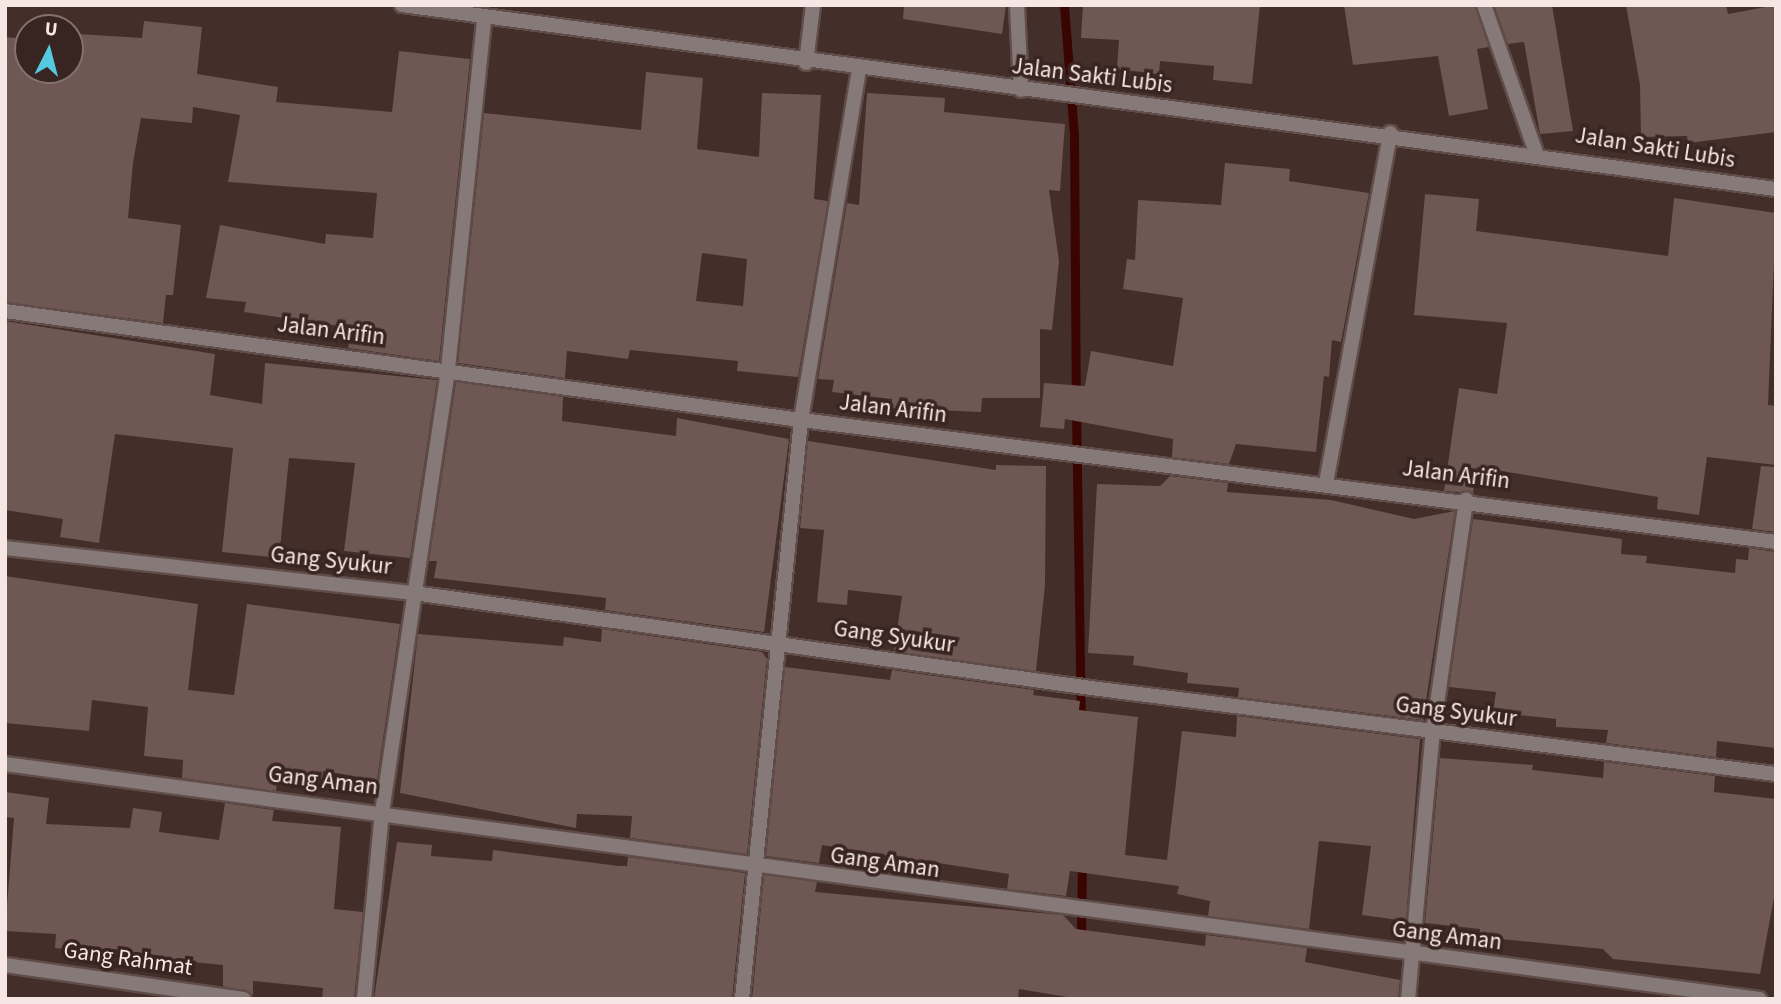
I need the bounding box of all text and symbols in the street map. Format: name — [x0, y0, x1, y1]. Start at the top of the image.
north arrow — [14, 14, 84, 84]
text: U — [43, 16, 59, 44]
street label: Jalan Sakti Lubis — [1010, 52, 1174, 100]
street label: Jalan Sakti Lubis — [1573, 122, 1737, 174]
street label: Jalan Arifin — [276, 311, 386, 351]
street label: Jalan Arifin — [838, 389, 948, 429]
street label: Jalan Arifin — [1401, 455, 1511, 495]
street label: Gang Syukur — [269, 541, 393, 581]
street label: Gang Syukur — [832, 615, 956, 659]
street label: Gang Syukur — [1394, 691, 1518, 733]
street label: Gang Aman — [267, 761, 379, 801]
street label: Gang Aman — [828, 842, 942, 884]
street label: Gang Aman — [1391, 916, 1503, 956]
street label: Gang Rahmat — [62, 936, 194, 982]

